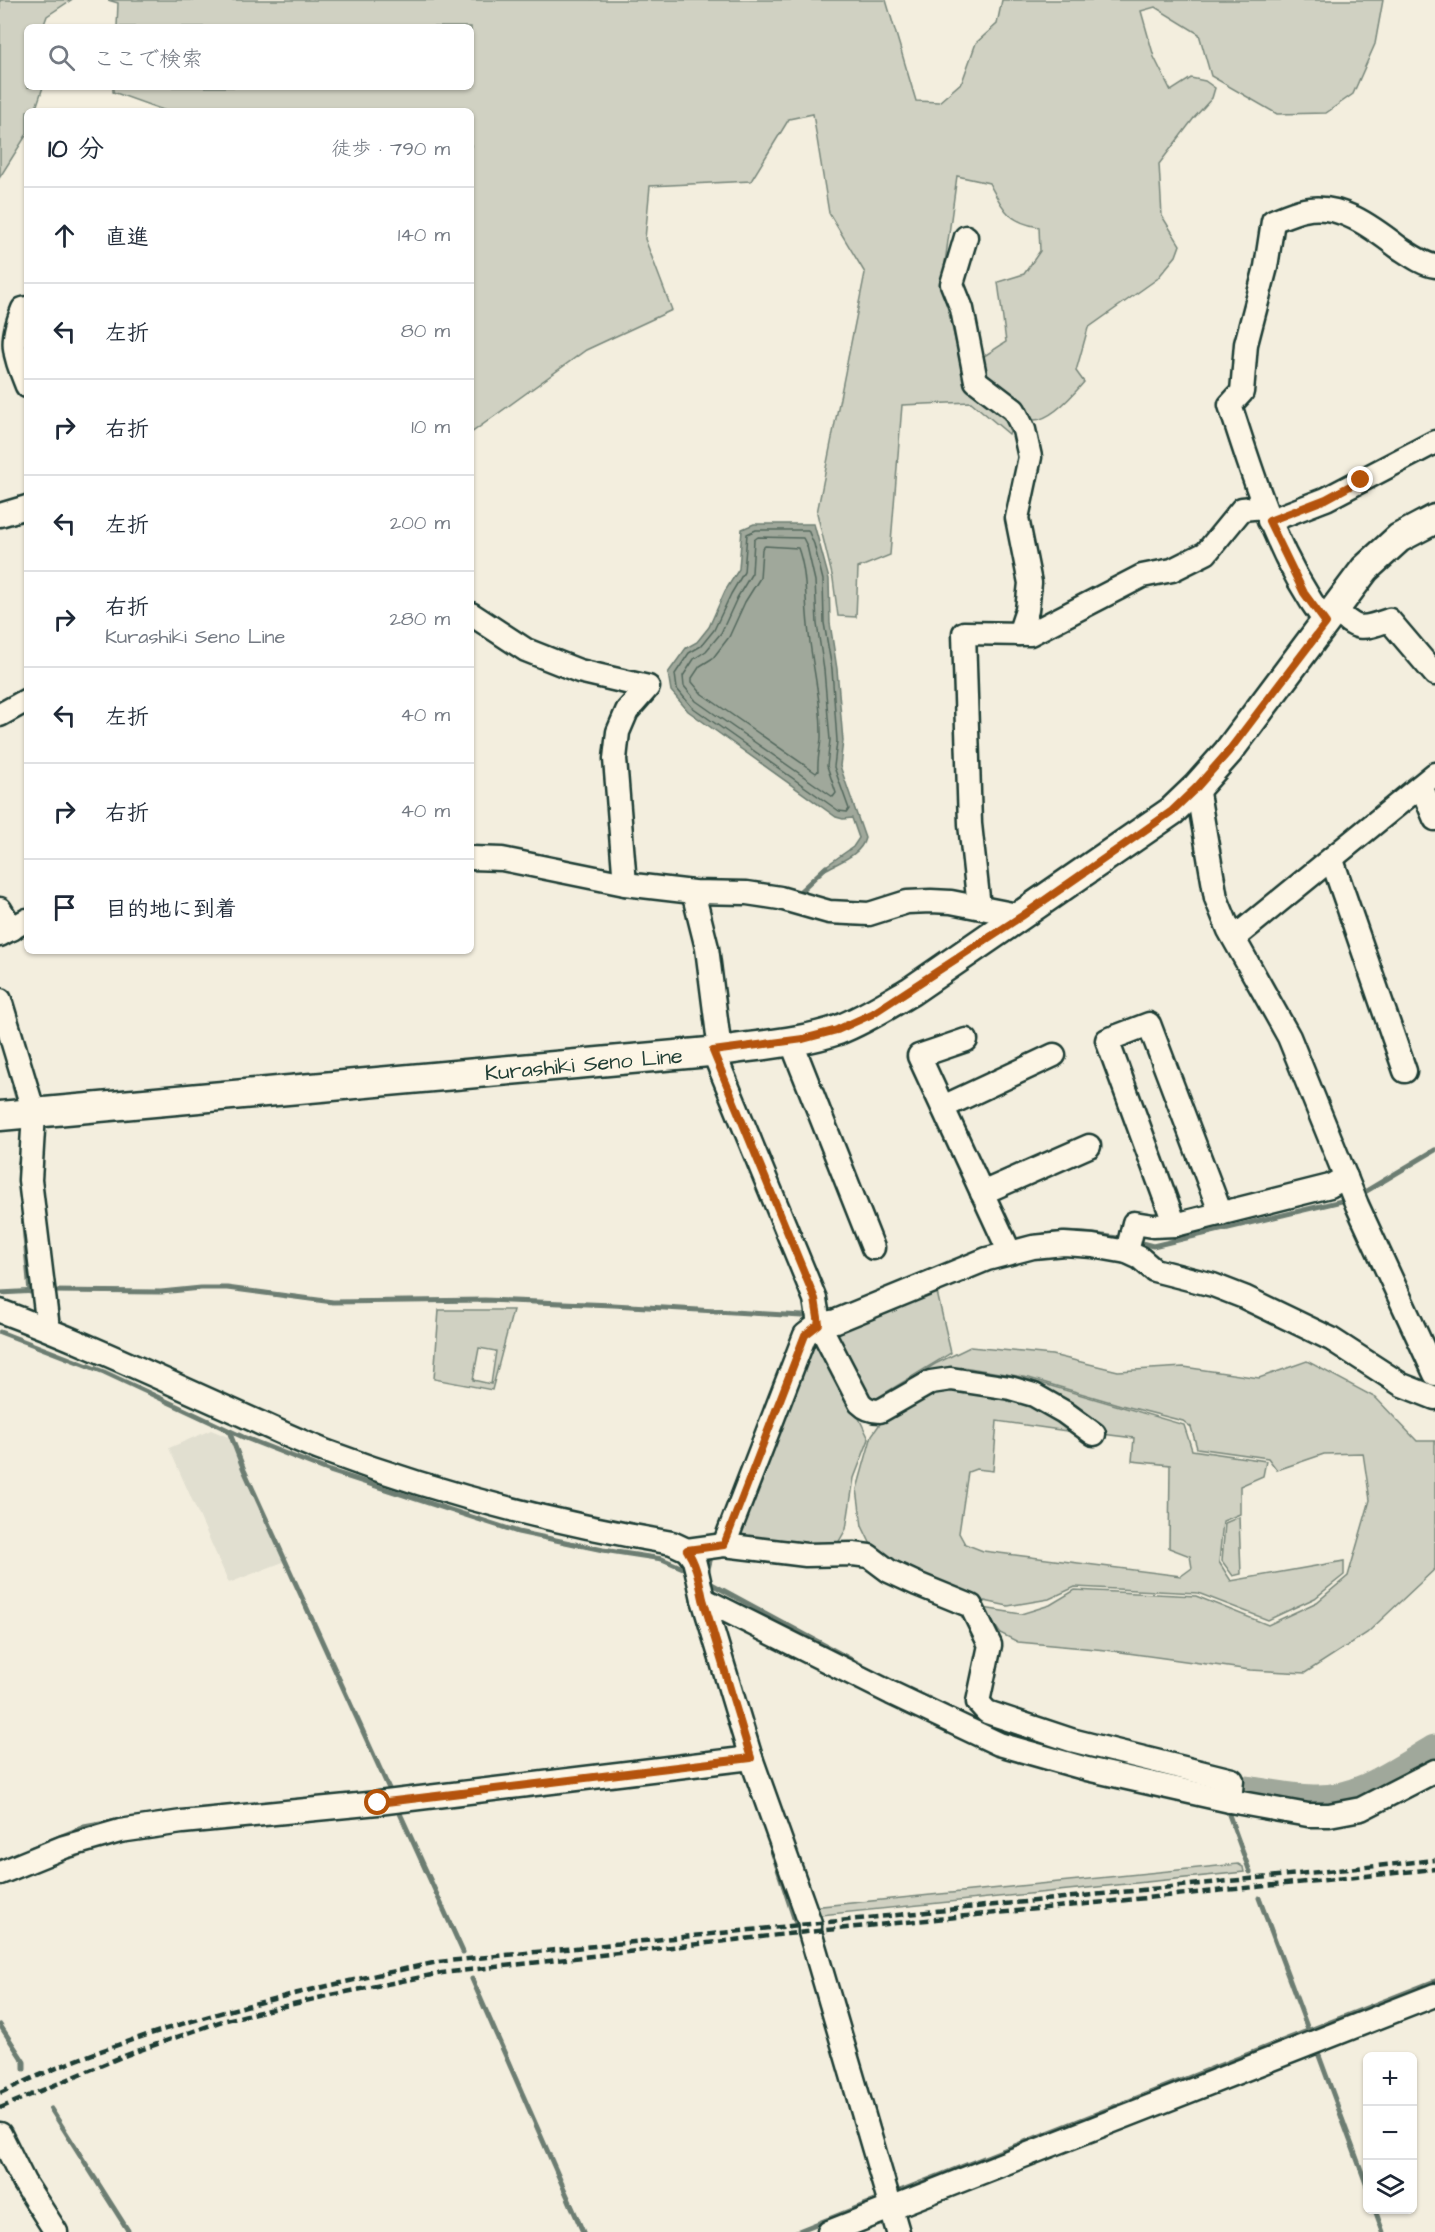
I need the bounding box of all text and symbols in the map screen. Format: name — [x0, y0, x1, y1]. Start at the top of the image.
search box — [24, 24, 474, 90]
icon: search — [45, 41, 78, 74]
text: ここで検索 — [93, 44, 203, 75]
text: 10 分 — [48, 131, 104, 167]
text: 徒歩 · 790 m — [331, 135, 450, 163]
icon: ahead — [48, 219, 81, 252]
text: 140 m — [398, 221, 450, 249]
text: 直進 — [105, 222, 149, 253]
icon: left — [48, 315, 81, 348]
text: 80 m — [401, 317, 450, 345]
text: 左折 — [105, 318, 149, 349]
icon: right — [48, 411, 81, 444]
text: 10 m — [411, 413, 450, 441]
text: 右折 — [105, 414, 149, 445]
route end — [1347, 466, 1373, 492]
icon: left — [48, 507, 81, 540]
text: 200 m — [390, 509, 450, 537]
text: 左折 — [105, 510, 149, 541]
text: 右折 — [105, 592, 149, 623]
icon: right — [48, 603, 81, 636]
text: 280 m — [389, 605, 450, 633]
text: Kurashiki Seno Line — [105, 623, 285, 651]
icon: left — [48, 699, 81, 732]
text: 40 m — [400, 701, 450, 729]
text: 左折 — [105, 702, 149, 733]
icon: right — [48, 795, 81, 828]
text: 40 m — [400, 797, 450, 825]
text: 右折 — [105, 798, 149, 829]
icon: arrive — [48, 891, 81, 924]
text: 目的地に到着 — [105, 894, 237, 925]
street label: Kurashiki Seno Line — [484, 1040, 684, 1089]
route start — [364, 1789, 390, 1815]
map controls — [1363, 2052, 1417, 2214]
button: + — [1363, 2052, 1417, 2106]
button: − — [1363, 2106, 1417, 2160]
button: layers — [1363, 2160, 1417, 2214]

